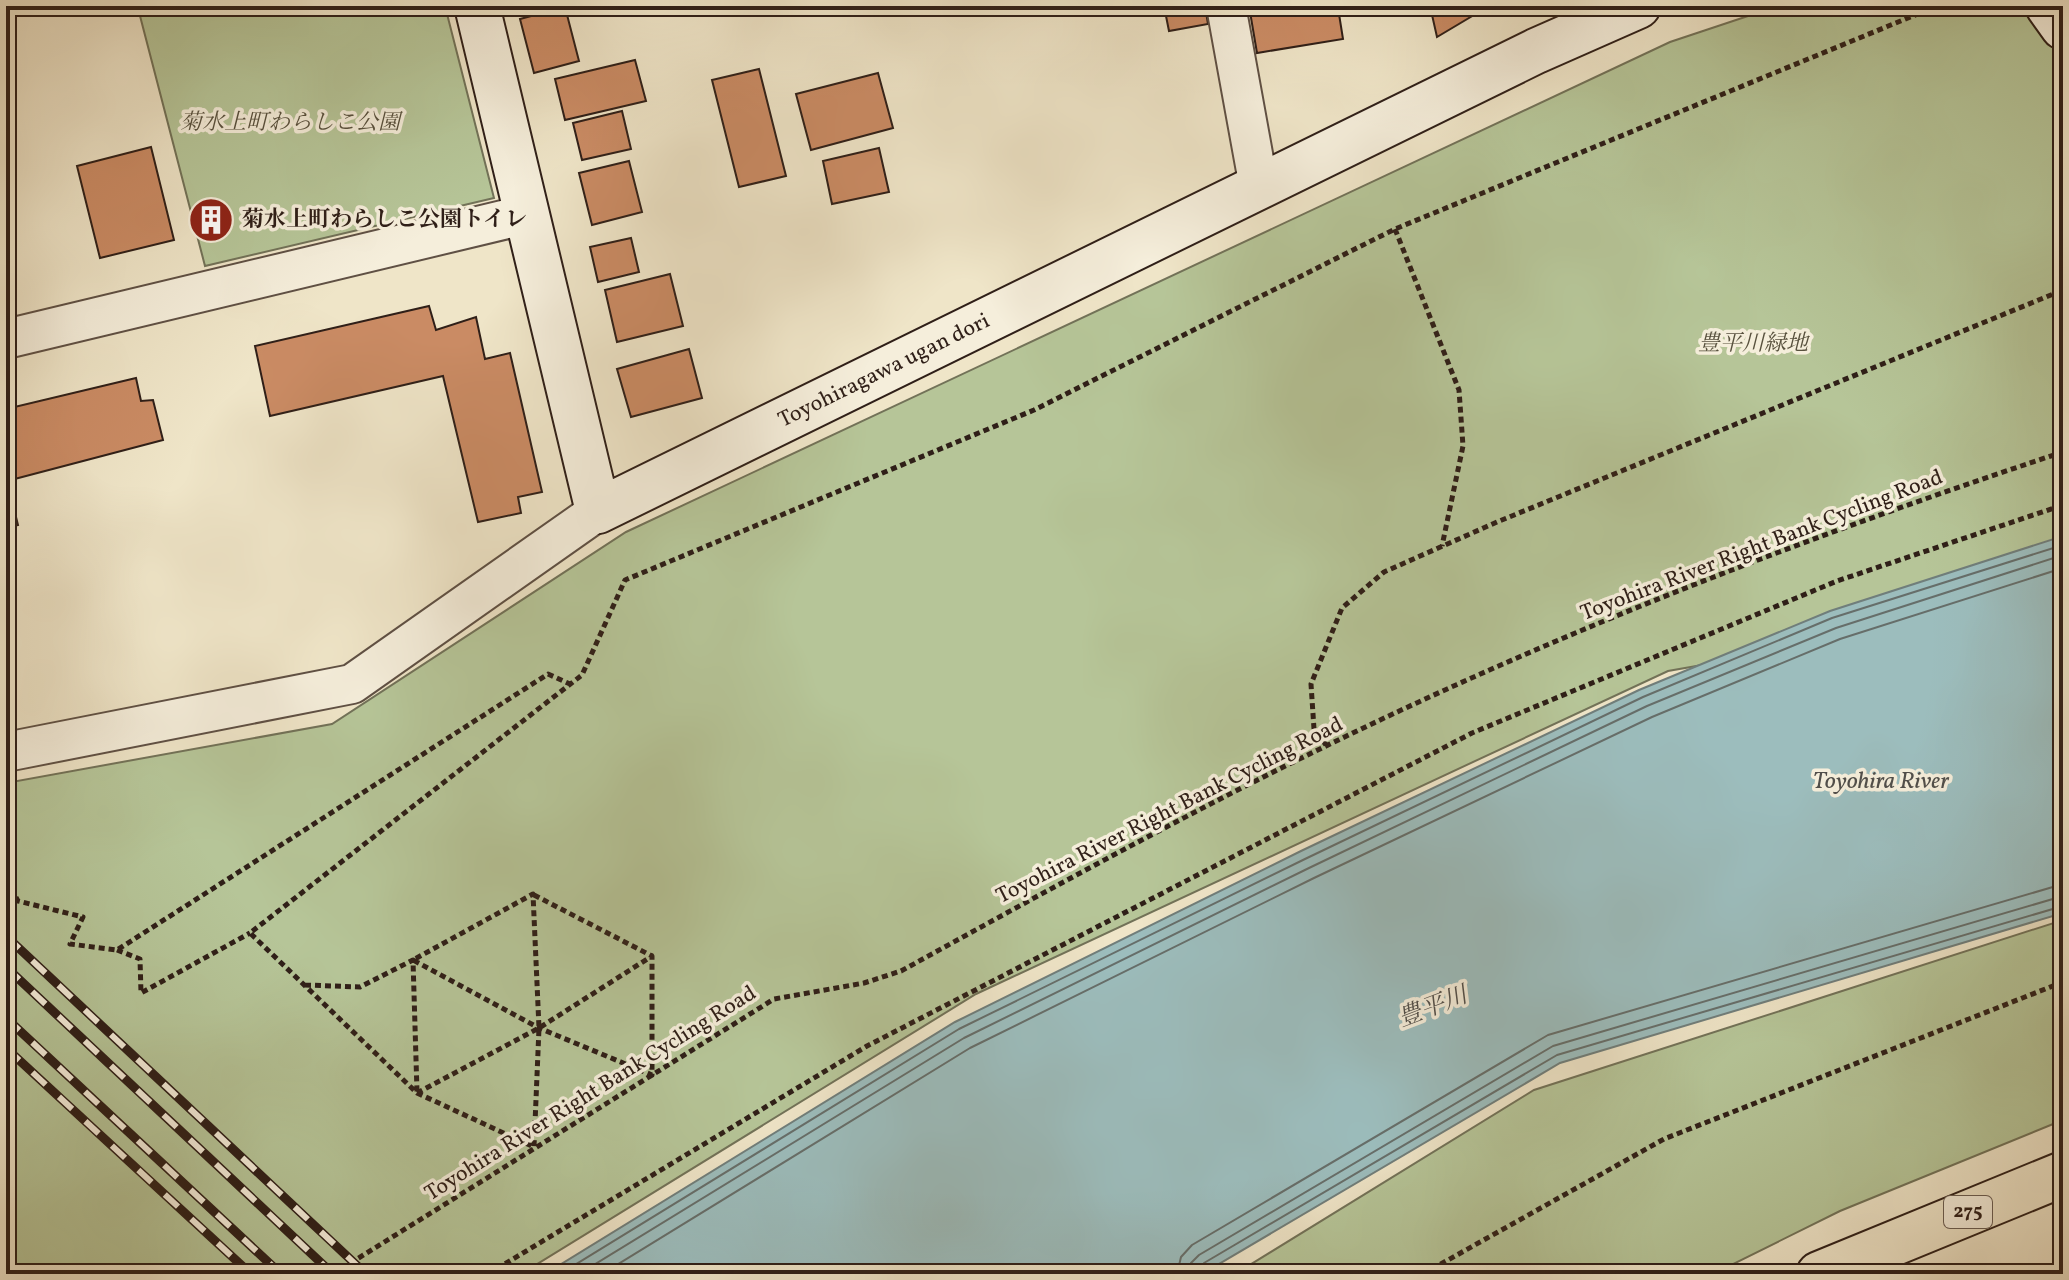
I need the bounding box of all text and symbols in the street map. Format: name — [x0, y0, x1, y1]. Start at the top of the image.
park label: 菊水上町わらしこ公園 — [180, 108, 403, 139]
building icon: 菊水上町わらしこ公園トイレ — [187, 196, 235, 244]
place label: 菊水上町わらしこ公園トイレ — [242, 205, 527, 236]
street label: Toyohiragawa ugan dori — [773, 306, 995, 436]
park label: 豊平川緑地 — [1698, 329, 1810, 360]
street label: Toyohira River Right Bank Cycling Road — [1576, 462, 1948, 630]
street label: Toyohira River Right Bank Cycling Road — [991, 710, 1349, 912]
water label: Toyohira River — [1813, 765, 1950, 799]
water label: 豊平川 — [1393, 978, 1476, 1037]
street label: Toyohira River Right Bank Cycling Road — [419, 979, 763, 1209]
road number: 275 — [1944, 1196, 1992, 1228]

